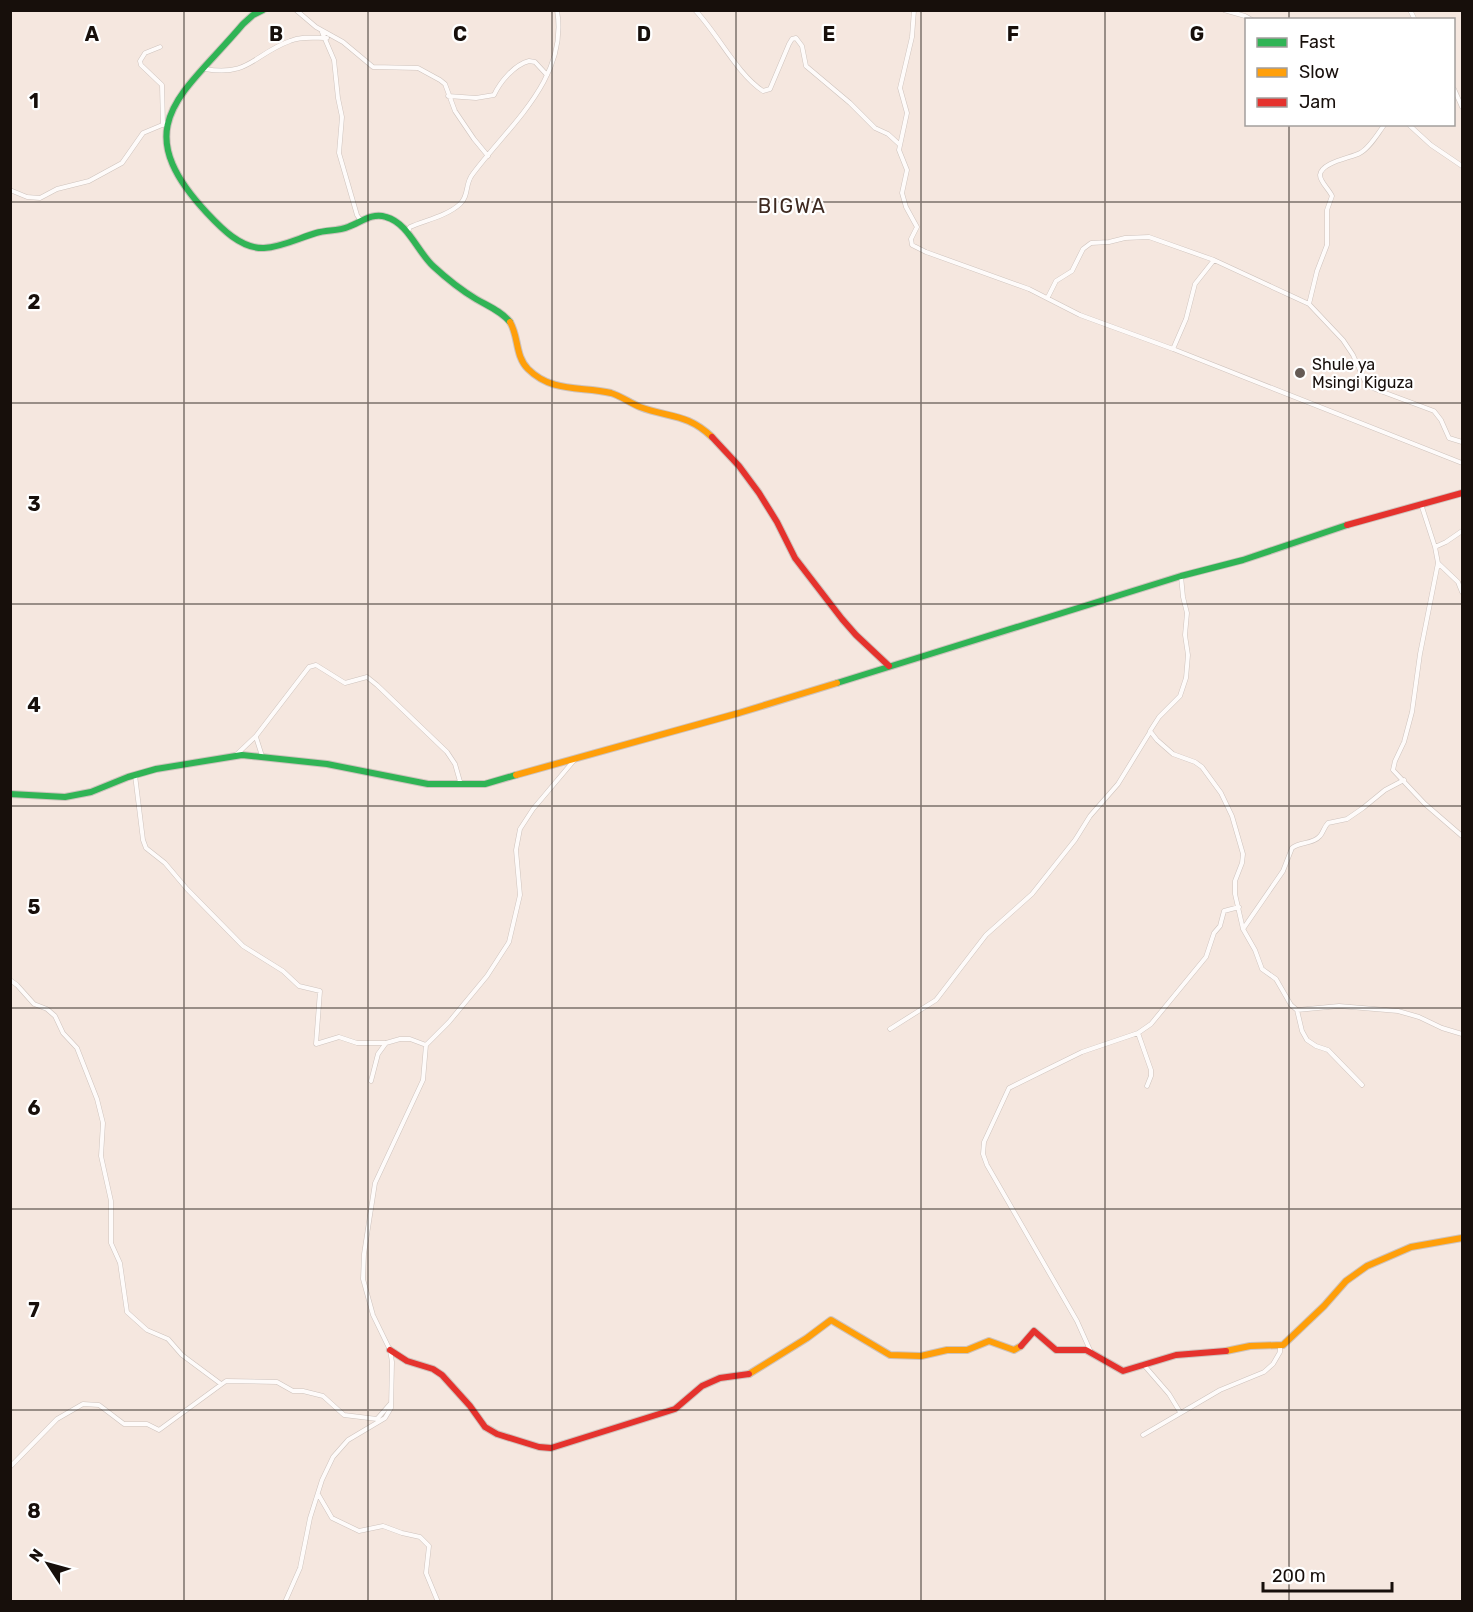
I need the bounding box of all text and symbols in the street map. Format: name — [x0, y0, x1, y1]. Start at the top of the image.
legend — [1245, 18, 1455, 126]
text: A — [85, 22, 100, 46]
text: B — [269, 22, 283, 46]
text: C — [453, 22, 467, 46]
text: D — [637, 22, 651, 46]
text: E — [823, 22, 835, 46]
text: F — [1007, 22, 1019, 46]
text: G — [1190, 22, 1204, 46]
text: Fast — [1299, 31, 1335, 53]
text: Slow — [1299, 61, 1339, 83]
text: 1 — [29, 89, 39, 113]
text: Jam — [1299, 91, 1336, 113]
district label: BIGWA — [758, 194, 826, 218]
text: 2 — [28, 290, 41, 314]
place label: Shule ya Msingi Kiguza — [1312, 355, 1413, 392]
marker: Shule ya Msingi Kiguza — [1293, 366, 1307, 380]
text: 3 — [27, 492, 41, 516]
text: 4 — [27, 693, 41, 717]
text: 5 — [28, 895, 41, 919]
text: 6 — [27, 1096, 41, 1120]
text: 7 — [28, 1298, 40, 1322]
text: 8 — [27, 1499, 41, 1523]
north arrow — [18, 1534, 78, 1594]
text: N — [25, 1545, 47, 1566]
scale bar — [1263, 1555, 1392, 1593]
text: 200 m — [1272, 1565, 1326, 1587]

